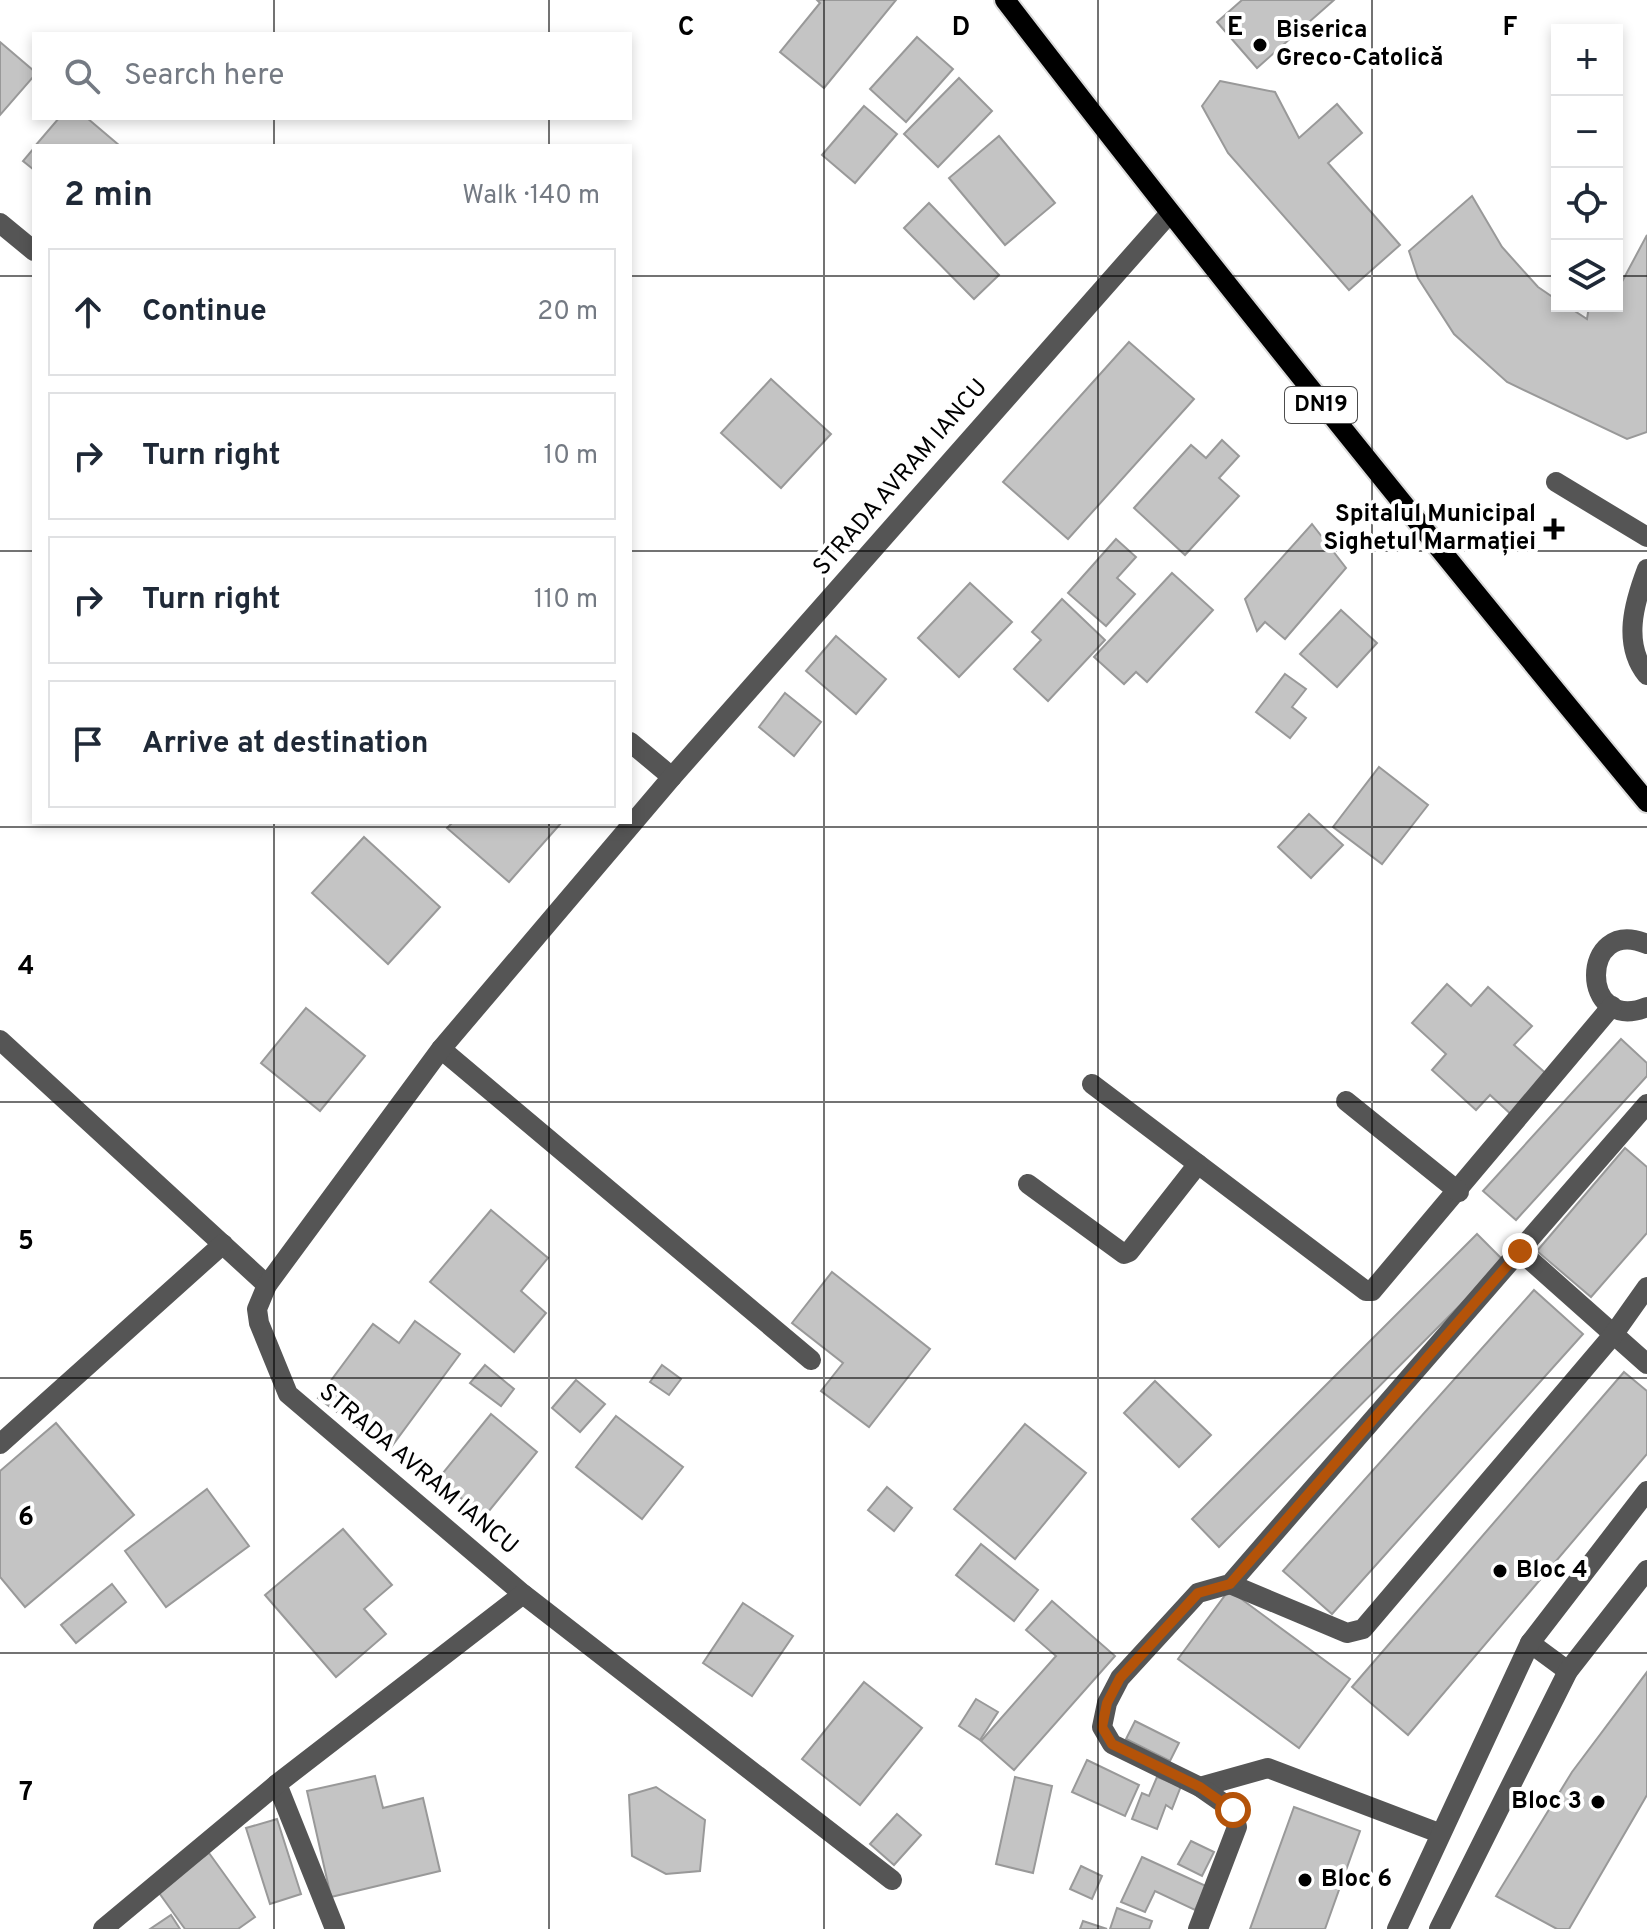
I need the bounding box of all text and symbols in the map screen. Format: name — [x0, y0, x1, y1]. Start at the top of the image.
text: C — [678, 12, 694, 45]
text: D — [952, 12, 970, 45]
text: E — [1227, 12, 1243, 45]
text: F — [1503, 12, 1518, 45]
place label: Biserica Greco-Catolică — [1276, 16, 1443, 74]
map controls — [1551, 24, 1623, 312]
button: + — [1551, 24, 1623, 96]
search box — [32, 32, 632, 120]
marker: Biserica Greco-Catolică — [1251, 36, 1269, 54]
icon: search — [60, 54, 104, 98]
text: Search here — [124, 58, 284, 95]
button: − — [1551, 96, 1623, 168]
button: locate — [1551, 168, 1623, 240]
text: 2 min — [64, 175, 153, 218]
text: Walk · 140 m — [462, 180, 600, 213]
button: layers — [1551, 240, 1623, 312]
icon: ahead — [66, 290, 110, 334]
text: Continue — [142, 294, 267, 331]
text: 20 m — [537, 296, 598, 329]
street label: STRADA AVRAM IANCU — [807, 373, 995, 583]
road number: DN19 — [1285, 387, 1357, 423]
icon: right — [66, 434, 110, 478]
text: Turn right — [142, 438, 280, 475]
text: 10 m — [543, 440, 598, 473]
place label: Spitalul Municipal Sighetul Marmației — [1324, 500, 1536, 558]
marker: Spitalul Municipal Sighetul Marmației — [1543, 518, 1565, 540]
icon: right — [66, 578, 110, 622]
text: Turn right — [142, 582, 280, 619]
text: 110 m — [534, 584, 598, 617]
icon: arrive — [66, 722, 110, 766]
text: Arrive at destination — [142, 726, 428, 763]
text: 4 — [18, 951, 34, 984]
text: 5 — [18, 1226, 34, 1259]
route end — [1502, 1233, 1538, 1269]
street label: STRADA AVRAM IANCU — [312, 1378, 524, 1562]
text: 6 — [18, 1502, 34, 1535]
place label: Bloc 4 — [1516, 1556, 1588, 1586]
marker: Bloc 4 — [1491, 1562, 1509, 1580]
text: 7 — [19, 1777, 33, 1810]
place label: Bloc 3 — [1511, 1787, 1582, 1817]
route start — [1215, 1792, 1251, 1828]
marker: Bloc 3 — [1589, 1793, 1607, 1811]
place label: Bloc 6 — [1321, 1865, 1392, 1895]
marker: Bloc 6 — [1296, 1871, 1314, 1889]

